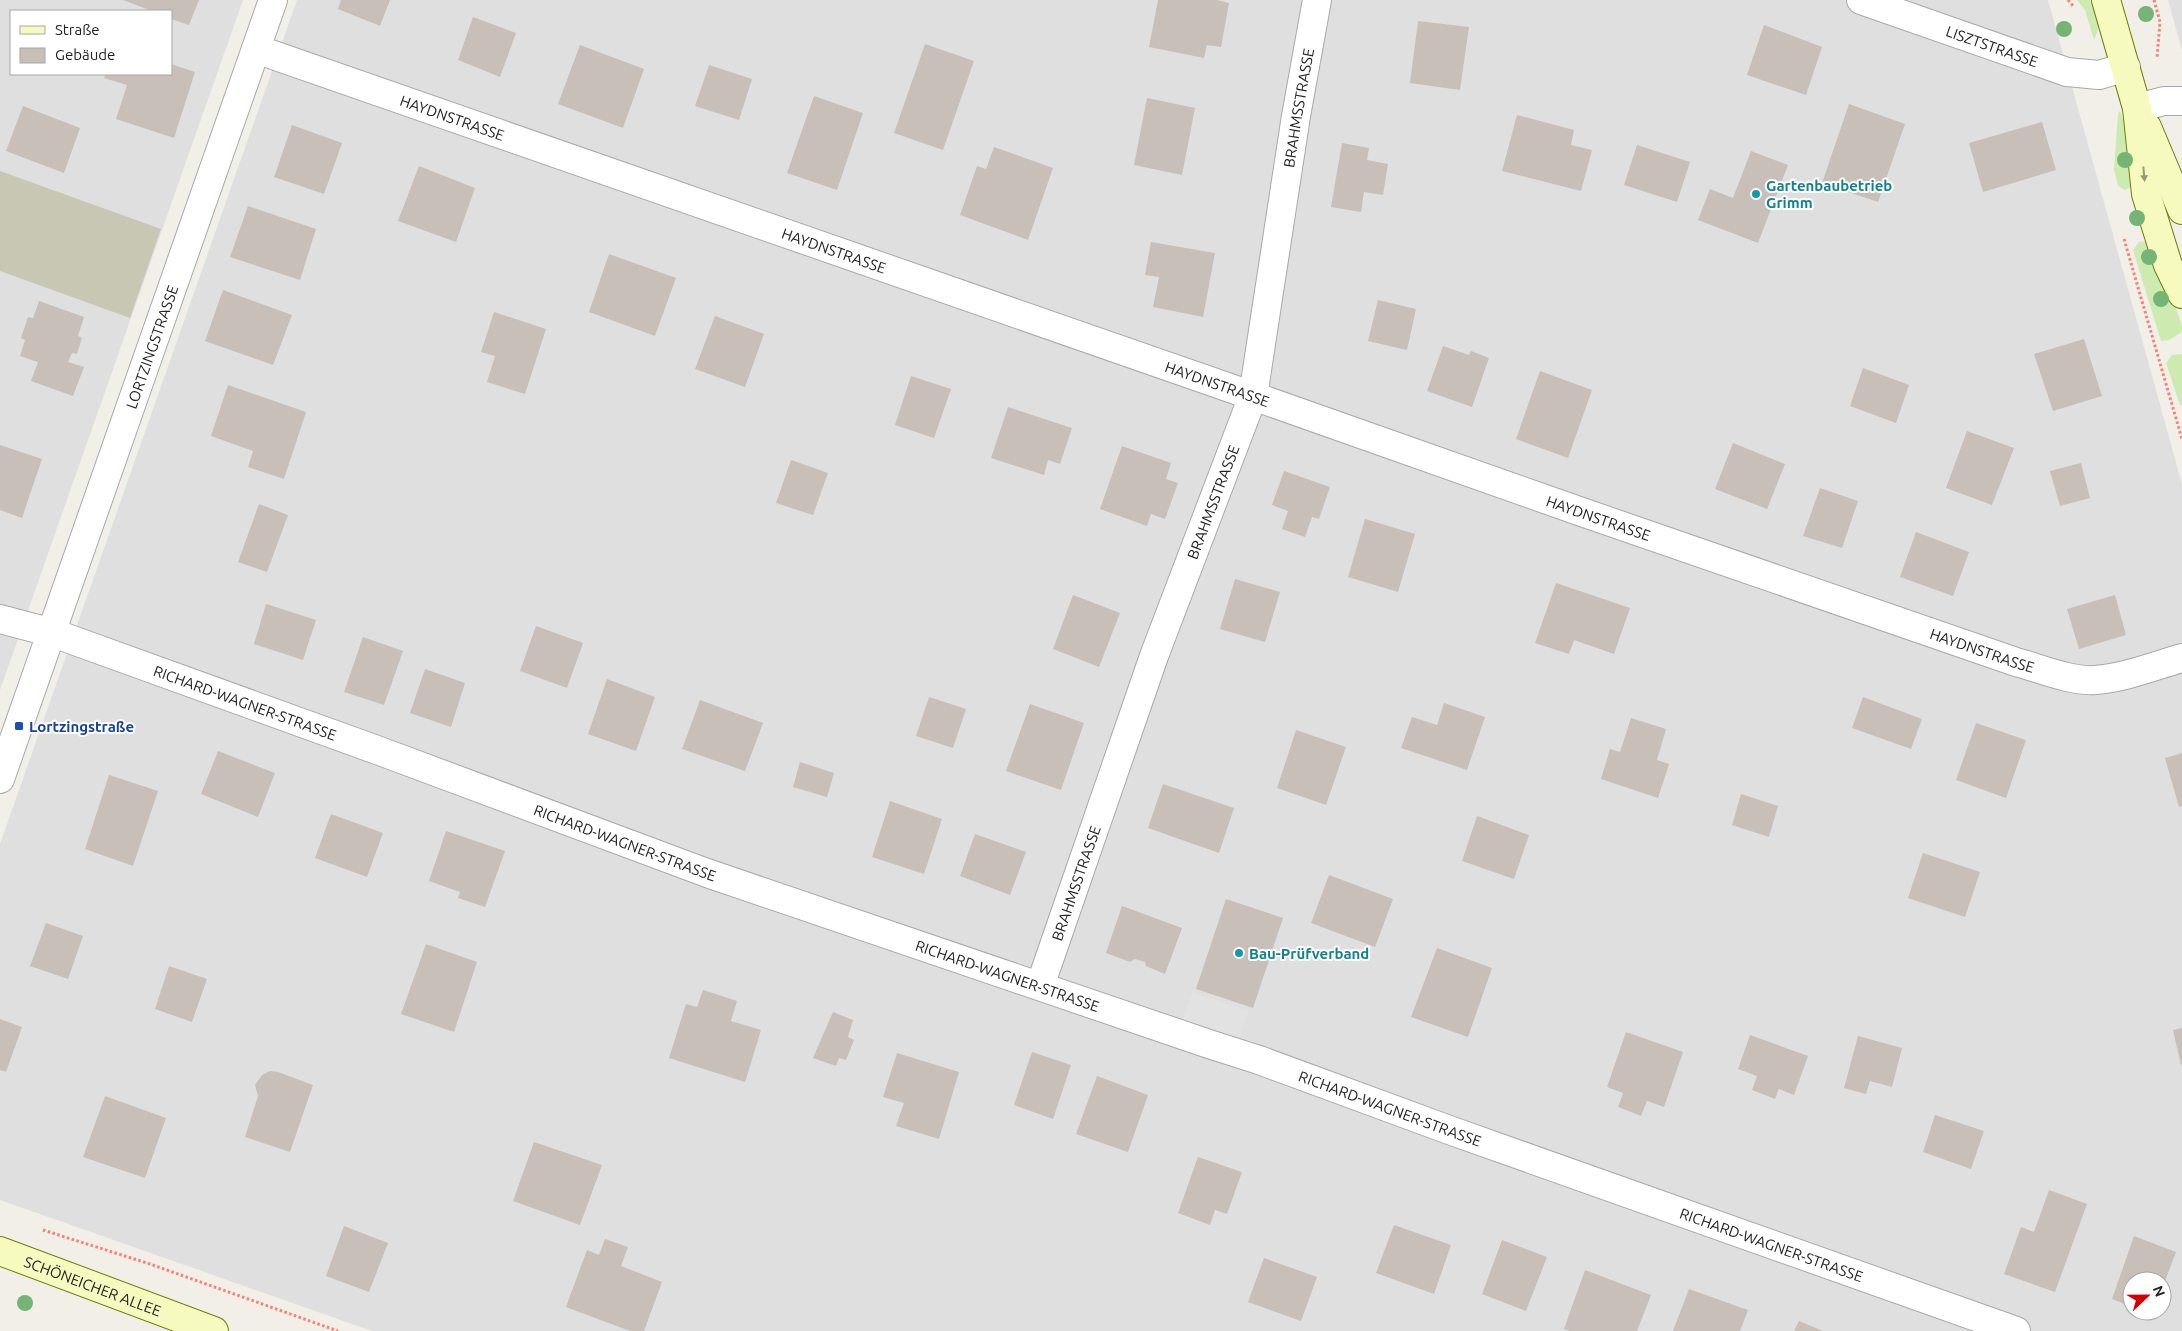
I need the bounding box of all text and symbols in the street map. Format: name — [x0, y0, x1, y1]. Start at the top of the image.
legend — [10, 10, 172, 75]
text: Straße — [55, 21, 99, 38]
street label: LISZTSTRASSE — [1944, 22, 2041, 70]
text: Gebäude — [55, 46, 115, 63]
street label: BRAHMSSTRASSE — [1280, 47, 1317, 169]
street label: HAYDNSTRASSE — [398, 91, 507, 143]
one-way arrow — [2141, 166, 2149, 182]
place label: Gartenbaubetrieb Grimm — [1766, 177, 1892, 211]
marker: Gartenbaubetrieb Grimm — [1750, 188, 1762, 200]
street label: HAYDNSTRASSE — [780, 224, 888, 276]
street label: LORTZINGSTRASSE — [122, 283, 181, 411]
street label: HAYDNSTRASSE — [1163, 358, 1272, 410]
street label: BRAHMSSTRASSE — [1183, 443, 1242, 561]
street label: HAYDNSTRASSE — [1544, 492, 1653, 544]
street label: HAYDNSTRASSE — [1928, 624, 2037, 675]
street label: RICHARD-WAGNER-STRASSE — [151, 662, 339, 743]
place label: Lortzingstraße — [29, 718, 134, 735]
marker: Lortzingstraße — [13, 720, 25, 732]
street label: RICHARD-WAGNER-STRASSE — [532, 801, 718, 884]
street label: BRAHMSSTRASSE — [1048, 823, 1103, 943]
street label: RICHARD-WAGNER-STRASSE — [913, 936, 1102, 1015]
place label: Bau-Prüfverband — [1249, 945, 1369, 962]
marker: Bau-Prüfverband — [1233, 947, 1245, 959]
street label: RICHARD-WAGNER-STRASSE — [1297, 1067, 1484, 1149]
street label: RICHARD-WAGNER-STRASSE — [1678, 1204, 1865, 1285]
street label: SCHÖNEICHER ALLEE — [22, 1252, 164, 1319]
north arrow — [2122, 1271, 2172, 1321]
text: N — [2150, 1283, 2168, 1299]

